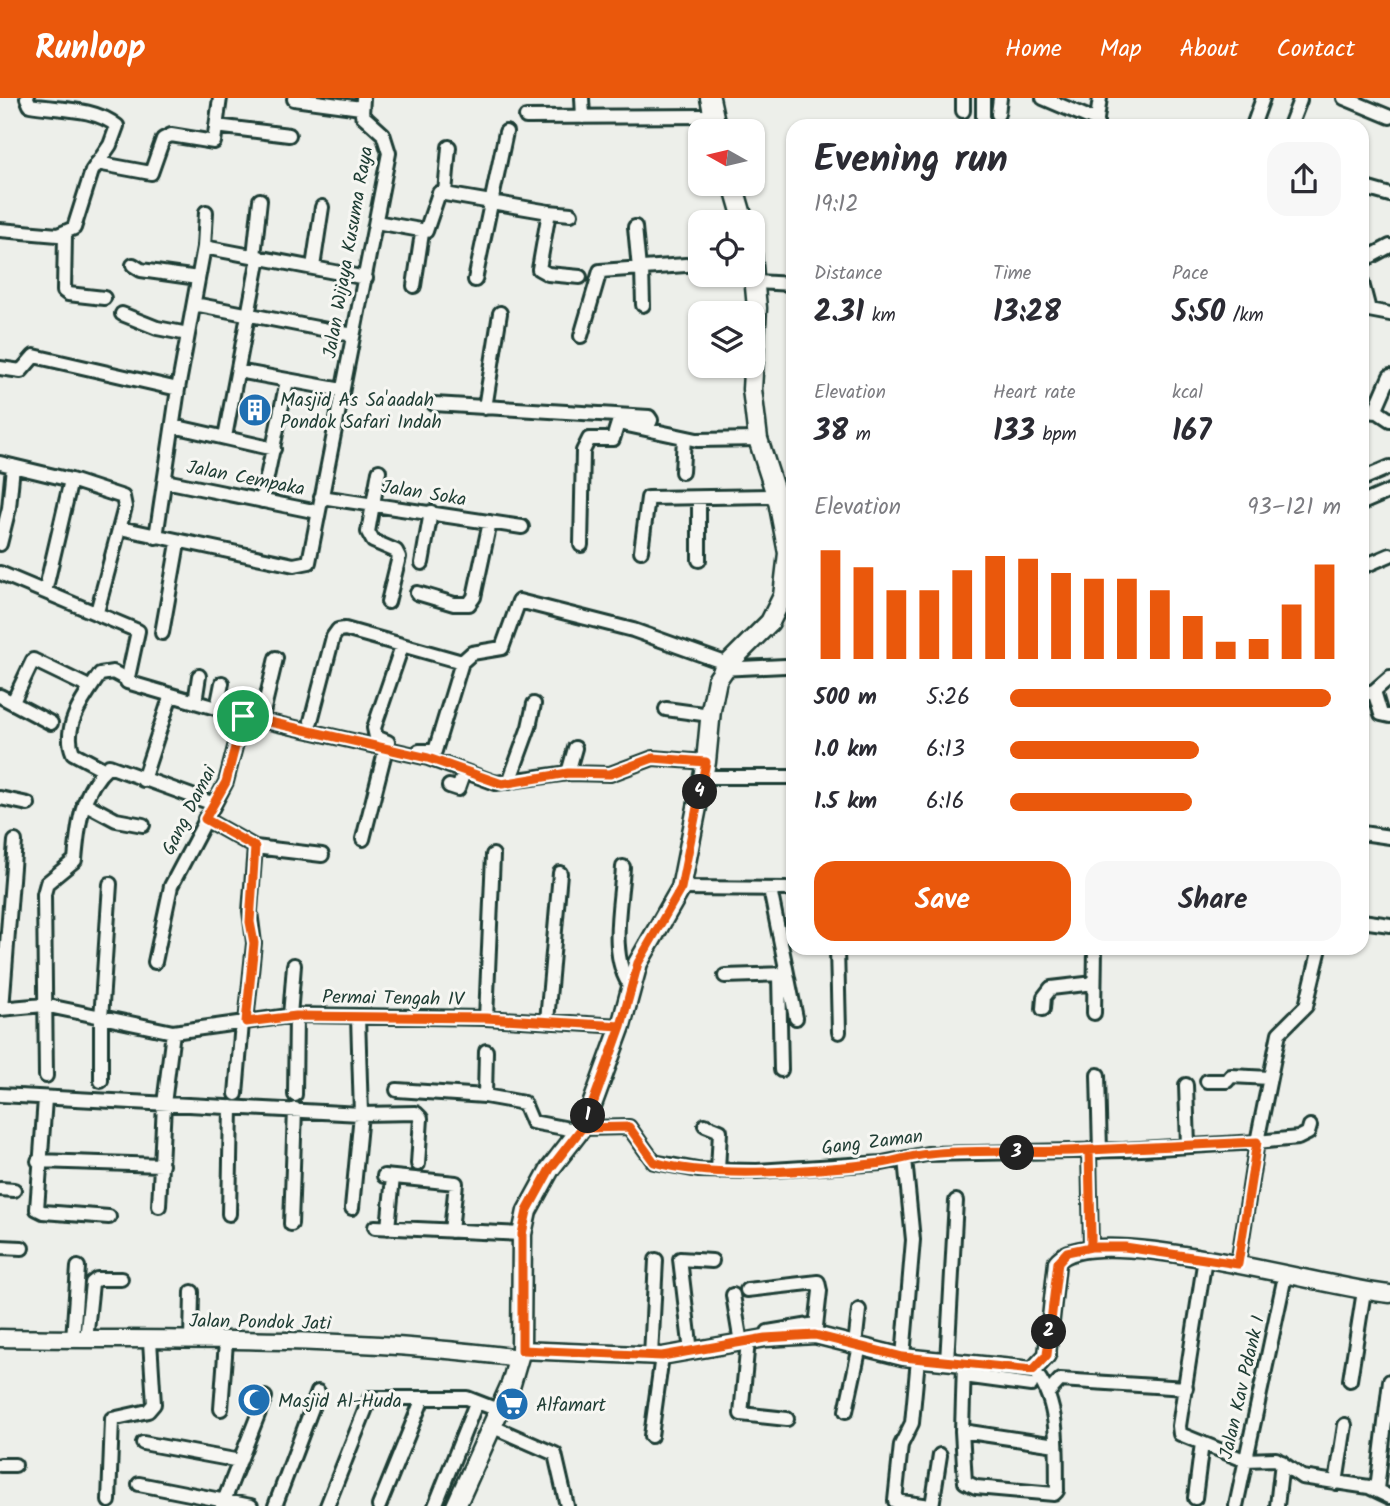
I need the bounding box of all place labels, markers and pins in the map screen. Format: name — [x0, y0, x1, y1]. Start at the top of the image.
place label: Masjid As Sa'aadah Pondok Safari Indah — [280, 386, 442, 438]
building icon: Masjid As Sa'aadah Pondok Safari Indah — [236, 391, 274, 429]
pin — [213, 686, 273, 746]
pin: 4 — [682, 774, 718, 810]
pin: 1 — [570, 1098, 606, 1134]
pin: 3 — [1000, 1136, 1034, 1170]
pin: 2 — [1032, 1314, 1066, 1350]
mosque icon: Masjid Al-Huda — [235, 1381, 273, 1419]
supermarket icon: Alfamart — [493, 1385, 531, 1423]
place label: Masjid Al-Huda — [278, 1387, 402, 1417]
place label: Alfamart — [536, 1391, 607, 1421]

